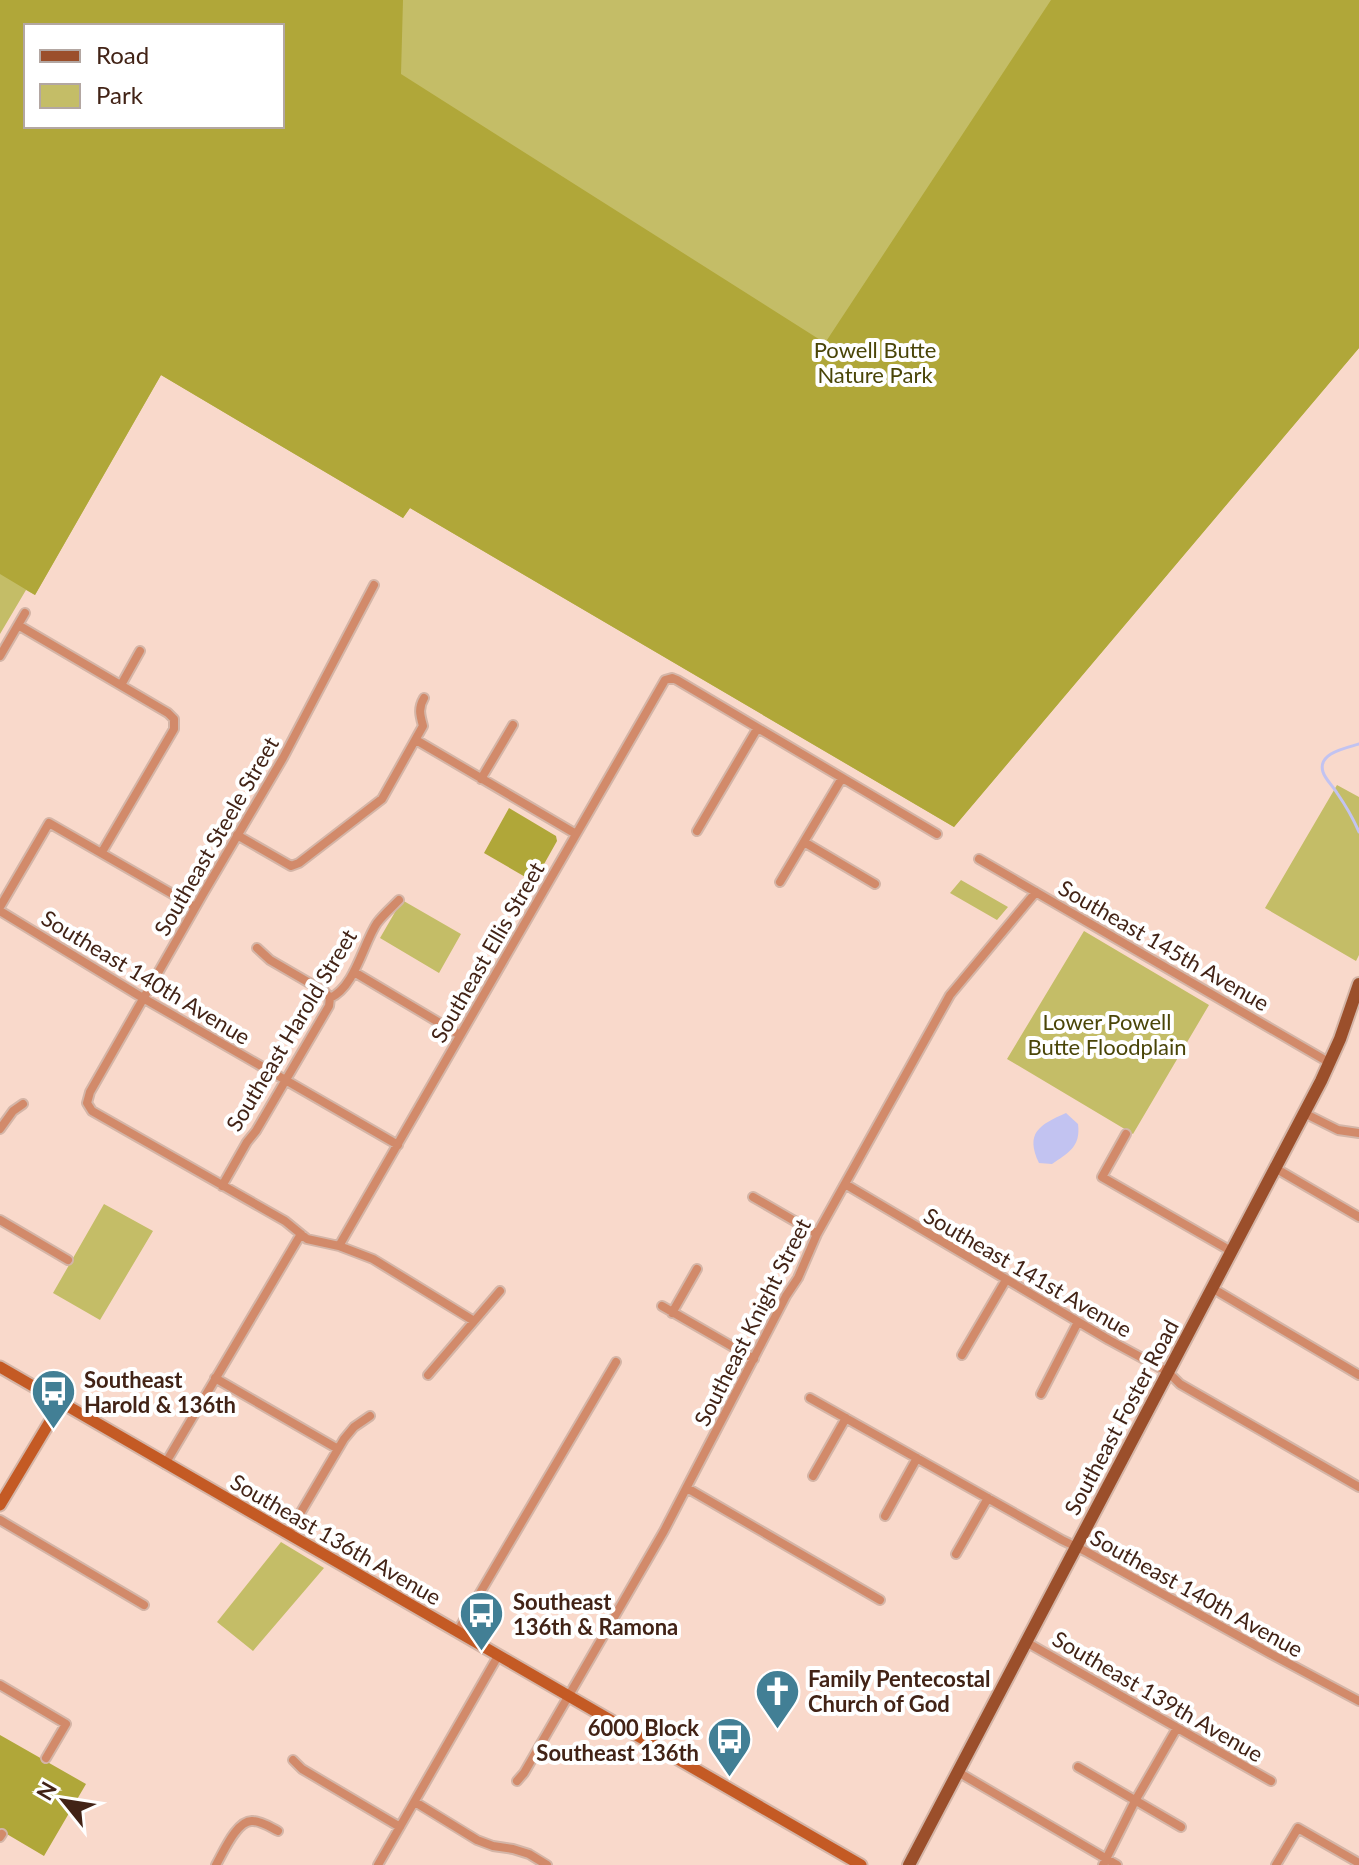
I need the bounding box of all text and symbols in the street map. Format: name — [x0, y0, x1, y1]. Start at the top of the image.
legend — [24, 24, 284, 128]
text: Road — [96, 40, 149, 69]
text: Park — [96, 80, 144, 109]
park label: Powell Butte Nature Park — [814, 336, 936, 388]
street label: Southeast Steele Street — [148, 732, 284, 940]
street label: Southeast Ellis Street — [424, 857, 550, 1047]
street label: Southeast 145th Avenue — [1054, 874, 1274, 1016]
street label: Southeast 140th Avenue — [37, 904, 255, 1050]
street label: Southeast Harold Street — [220, 924, 362, 1136]
park label: Lower Powell Butte Floodplain — [1027, 1008, 1187, 1060]
street label: Southeast 141st Avenue — [919, 1201, 1137, 1343]
street label: Southeast Knight Street — [688, 1214, 816, 1430]
street label: Southeast Foster Road — [1058, 1315, 1184, 1519]
place label: Southeast Harold & 136th — [84, 1366, 236, 1418]
bus stop icon: Southeast Harold & 136th — [29, 1368, 77, 1431]
street label: Southeast 136th Avenue — [226, 1468, 446, 1610]
street label: Southeast 140th Avenue — [1086, 1523, 1308, 1663]
place label: Southeast 136th & Ramona — [513, 1588, 678, 1640]
bus stop icon: Southeast 136th & Ramona — [458, 1590, 506, 1653]
street label: Southeast 139th Avenue — [1048, 1625, 1268, 1767]
place label: Family Pentecostal Church of God — [808, 1665, 991, 1717]
church icon: Family Pentecostal Church of God — [753, 1667, 801, 1730]
place label: 6000 Block Southeast 136th — [536, 1714, 699, 1766]
bus stop icon: 6000 Block Southeast 136th — [706, 1716, 754, 1779]
north arrow — [24, 1761, 104, 1841]
text: N — [30, 1777, 62, 1805]

